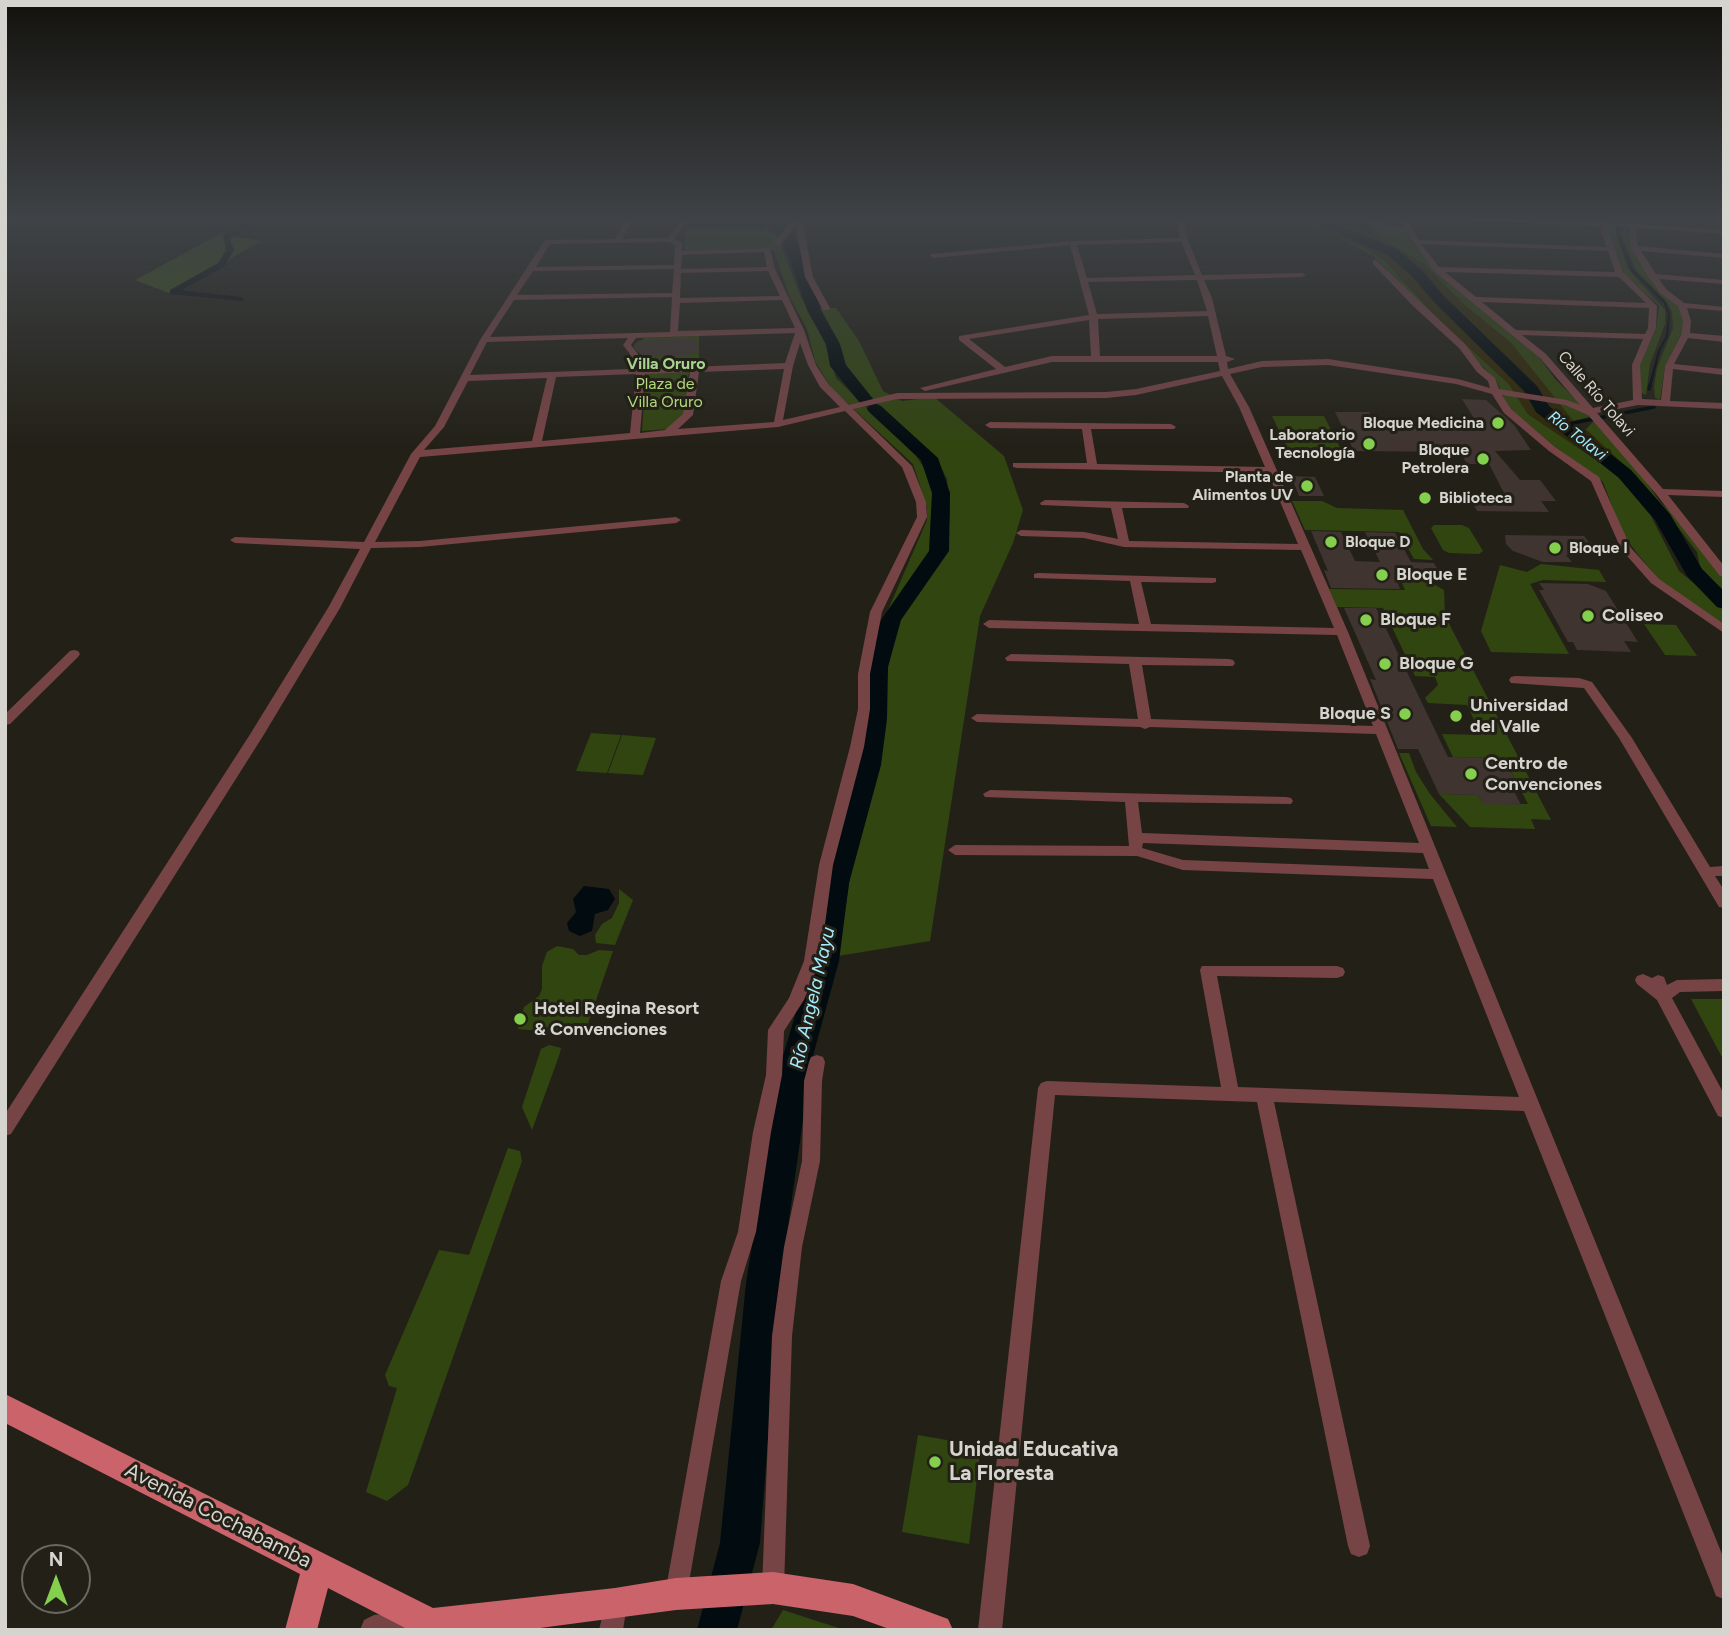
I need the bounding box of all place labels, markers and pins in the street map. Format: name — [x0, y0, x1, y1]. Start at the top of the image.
place label: Bloque Medicina — [1363, 413, 1484, 433]
marker: Bloque Medicina — [1490, 415, 1506, 431]
place label: Laboratorio Tecnología — [1269, 425, 1355, 463]
marker: Laboratorio Tecnología — [1361, 436, 1377, 452]
place label: Bloque Petrolera — [1401, 440, 1469, 478]
marker: Bloque Petrolera — [1475, 451, 1491, 467]
place label: Planta de Alimentos UV — [1192, 467, 1293, 505]
marker: Planta de Alimentos UV — [1299, 478, 1315, 494]
place label: Biblioteca — [1439, 488, 1512, 508]
marker: Biblioteca — [1417, 490, 1433, 506]
place label: Bloque D — [1345, 532, 1410, 552]
marker: Bloque D — [1323, 534, 1339, 550]
place label: Bloque I — [1569, 538, 1628, 558]
marker: Bloque I — [1547, 540, 1563, 556]
place label: Bloque E — [1396, 564, 1468, 586]
marker: Bloque E — [1374, 567, 1390, 583]
place label: Coliseo — [1602, 605, 1663, 627]
marker: Coliseo — [1580, 608, 1596, 624]
place label: Bloque F — [1380, 609, 1451, 631]
marker: Bloque F — [1358, 612, 1374, 628]
place label: Bloque G — [1399, 653, 1473, 675]
marker: Bloque G — [1377, 656, 1393, 672]
place label: Universidad del Valle — [1470, 695, 1568, 738]
place label: Bloque S — [1319, 703, 1391, 725]
marker: Bloque S — [1397, 706, 1413, 722]
marker: Universidad del Valle — [1448, 708, 1464, 724]
place label: Centro de Convenciones — [1485, 753, 1602, 796]
marker: Centro de Convenciones — [1463, 766, 1479, 782]
place label: Hotel Regina Resort & Convenciones — [534, 998, 699, 1040]
marker: Hotel Regina Resort & Convenciones — [512, 1011, 528, 1027]
place label: Unidad Educativa La Floresta — [949, 1437, 1118, 1487]
marker: Unidad Educativa La Floresta — [927, 1454, 943, 1470]

